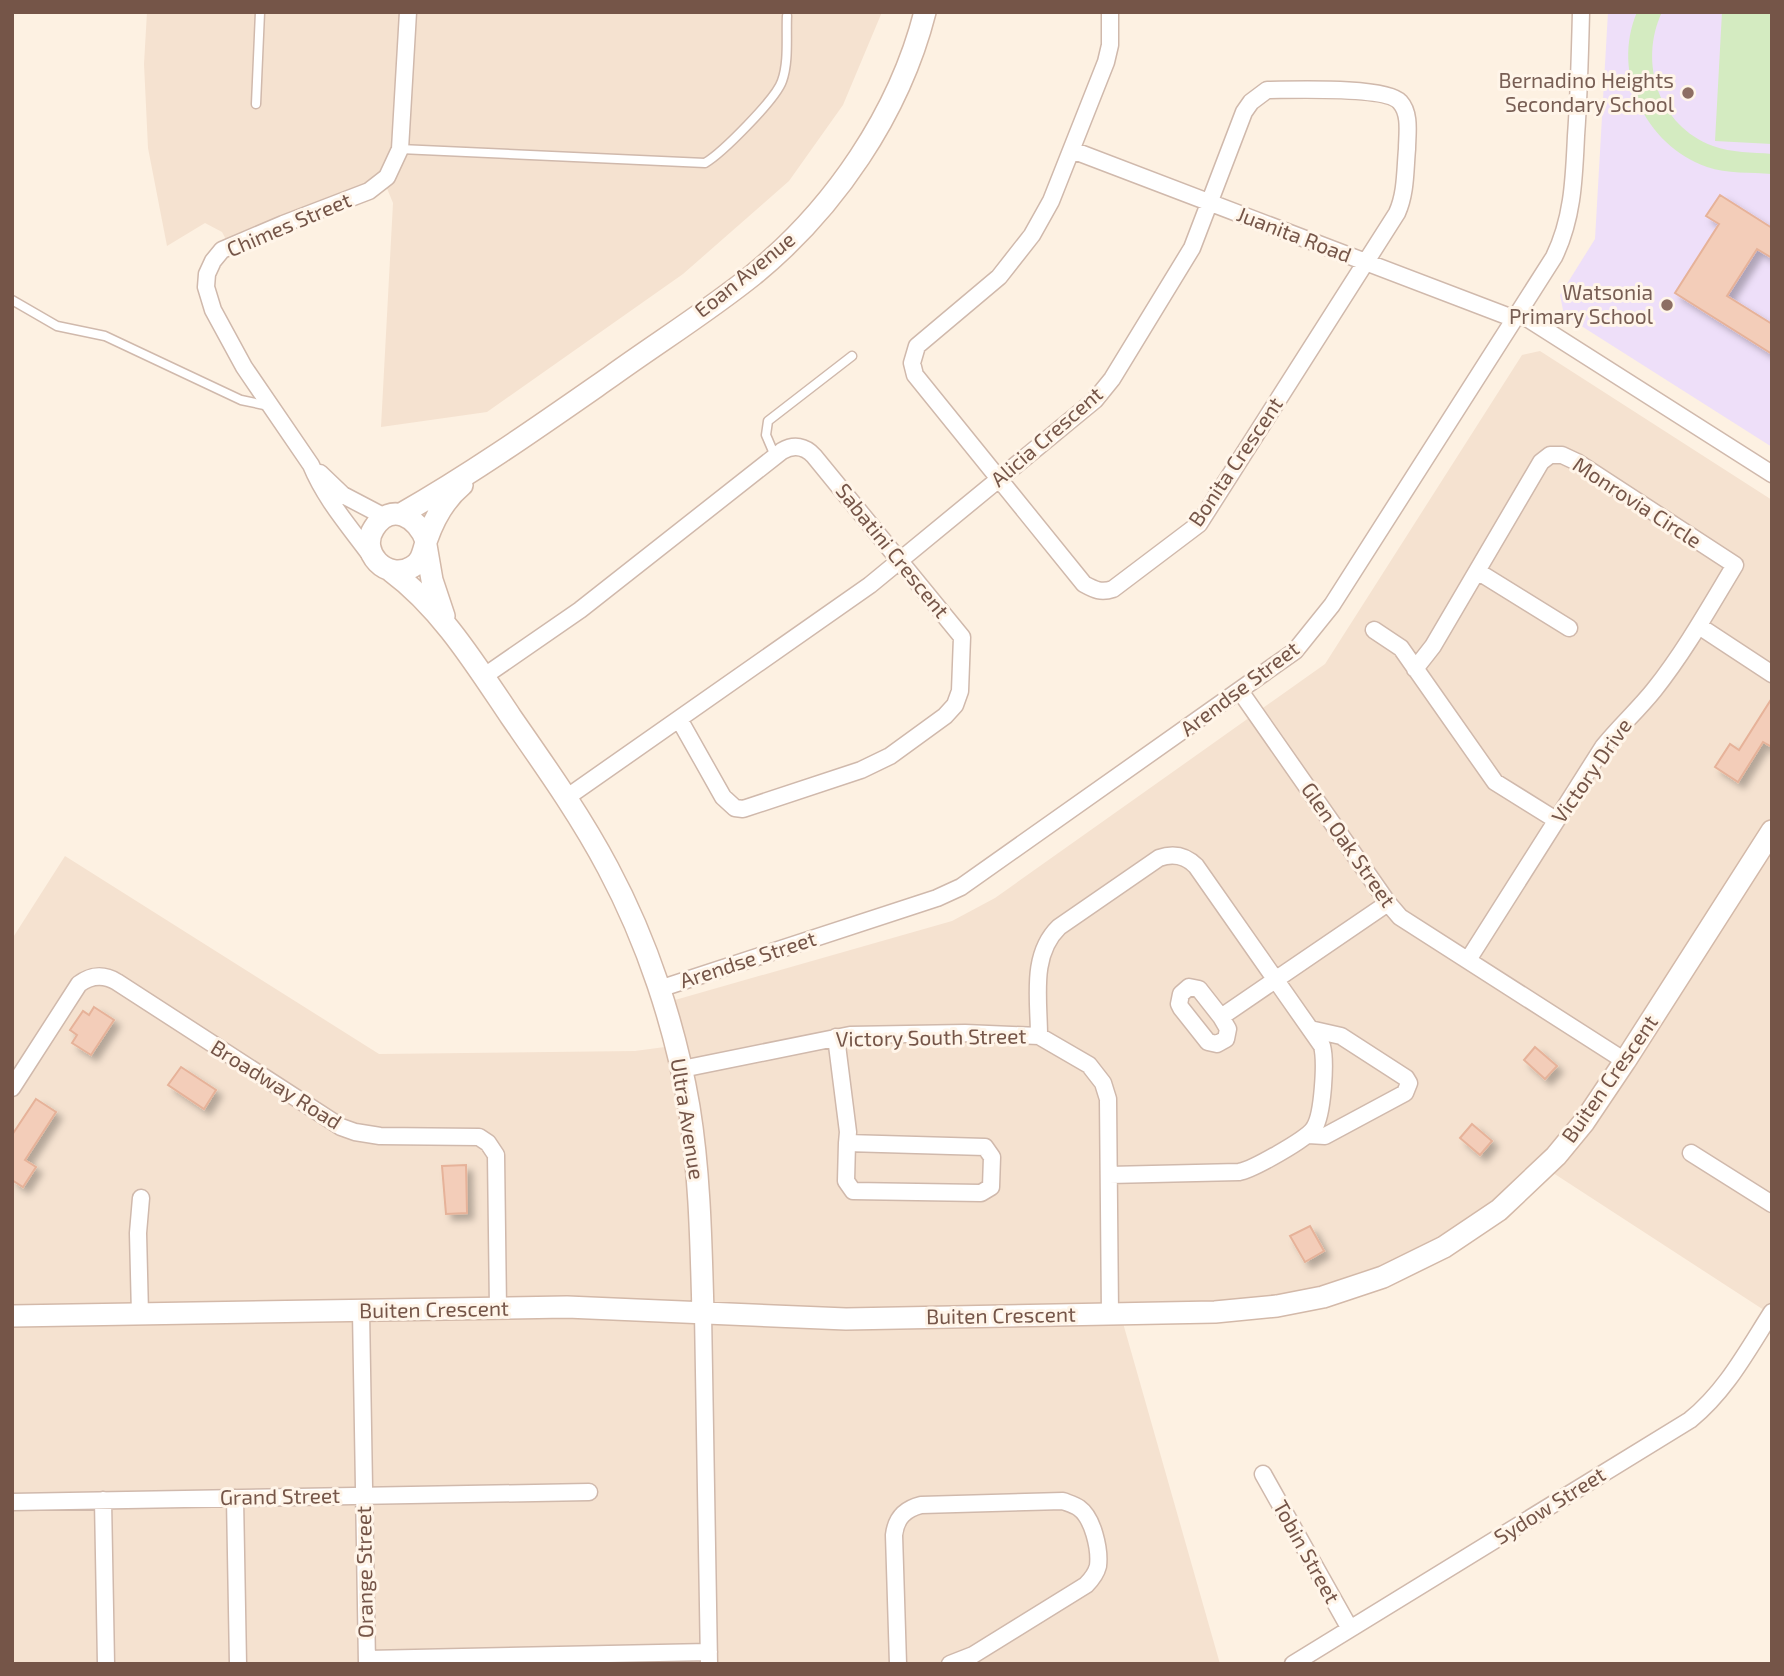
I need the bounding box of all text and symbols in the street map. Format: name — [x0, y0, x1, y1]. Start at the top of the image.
place label: Bernadino Heights Secondary School — [1498, 67, 1675, 116]
marker: Bernadino Heights Secondary School — [1680, 85, 1696, 101]
street label: Chimes Street — [222, 186, 354, 261]
street label: Juanita Road — [1234, 200, 1355, 267]
street label: Eoan Avenue — [689, 226, 799, 322]
place label: Watsonia Primary School — [1509, 279, 1654, 328]
marker: Watsonia Primary School — [1659, 297, 1675, 313]
street label: Alicia Crescent — [985, 381, 1107, 491]
street label: Bonita Crescent — [1182, 392, 1287, 530]
street label: Monrovia Circle — [1569, 451, 1707, 553]
street label: Sabatini Crescent — [831, 478, 955, 622]
street label: Arendse Street — [1175, 635, 1303, 740]
street label: Victory Drive — [1546, 713, 1636, 827]
street label: Glen Oak Street — [1297, 777, 1402, 911]
street label: Arendse Street — [676, 925, 819, 992]
street label: Buiten Crescent — [1556, 1010, 1662, 1147]
street label: Victory South Street — [835, 1022, 1027, 1051]
street label: Broadway Road — [207, 1034, 347, 1134]
street label: Ultra Avenue — [667, 1056, 710, 1181]
street label: Buiten Crescent — [359, 1295, 509, 1322]
street label: Buiten Crescent — [926, 1301, 1076, 1328]
street label: Sydow Street — [1489, 1461, 1609, 1549]
street label: Grand Street — [220, 1482, 340, 1509]
street label: Tobin Street — [1269, 1495, 1346, 1607]
street label: Orange Street — [350, 1506, 377, 1638]

